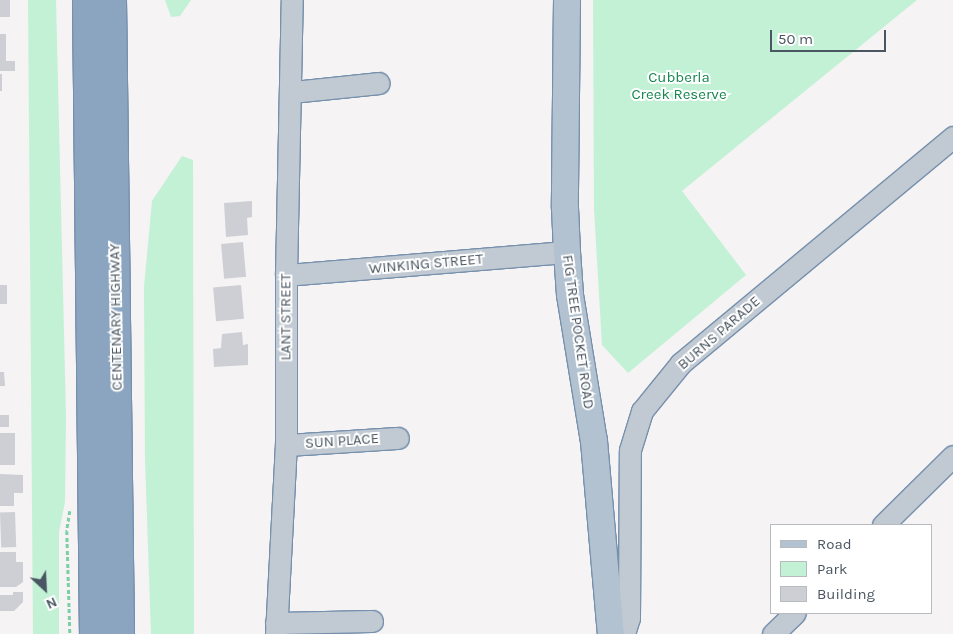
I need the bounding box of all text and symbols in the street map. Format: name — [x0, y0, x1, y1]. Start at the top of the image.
scale bar — [773, 20, 889, 52]
text: 50 m — [778, 30, 813, 48]
park label: Cubberla Creek Reserve — [631, 68, 727, 103]
street label: CENTENARY HIGHWAY — [106, 243, 126, 391]
street label: WINKING STREET — [368, 250, 484, 278]
street label: FIG TREE POCKET ROAD — [558, 254, 598, 410]
street label: LANT STREET — [277, 273, 295, 361]
street label: BURNS PARADE — [674, 292, 764, 374]
street label: SUN PLACE — [304, 429, 380, 453]
legend — [770, 524, 933, 614]
text: Road — [817, 535, 852, 553]
text: Park — [817, 560, 847, 578]
north arrow — [20, 564, 70, 614]
text: Building — [817, 585, 875, 603]
text: N — [43, 593, 60, 613]

